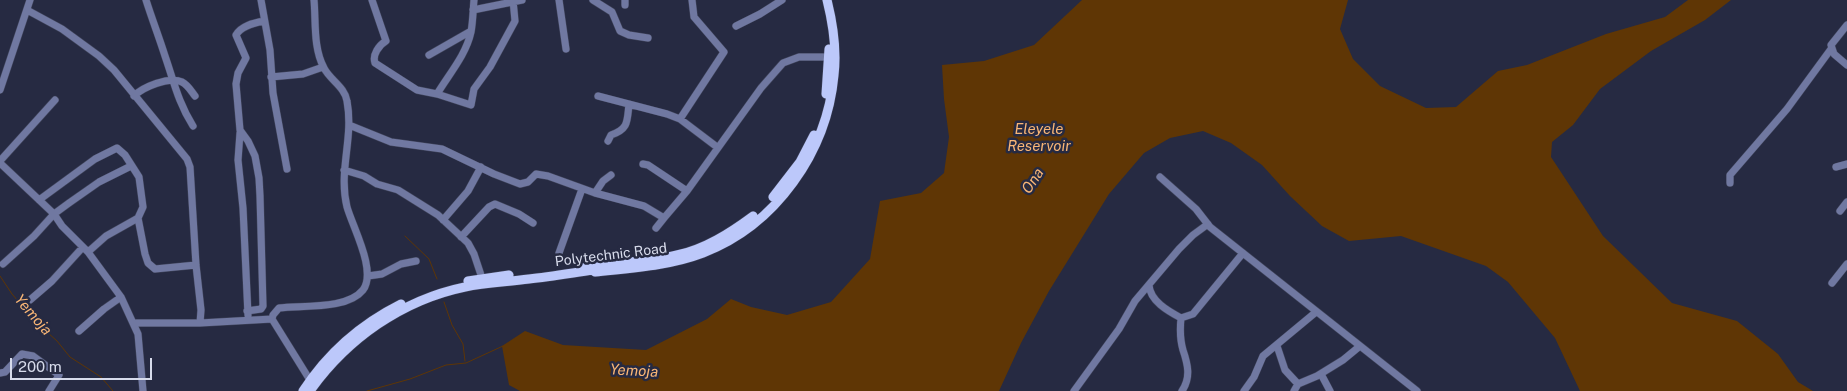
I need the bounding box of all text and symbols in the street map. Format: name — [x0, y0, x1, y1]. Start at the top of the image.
water label: Eleyele Reservoir — [1007, 120, 1071, 155]
water label: Ona — [1018, 165, 1048, 197]
street label: Polytechnic Road — [554, 240, 668, 270]
water label: Yemoja — [10, 291, 56, 339]
scale bar — [12, 348, 155, 380]
text: 200 m — [18, 358, 62, 375]
water label: Yemoja — [609, 361, 659, 381]

